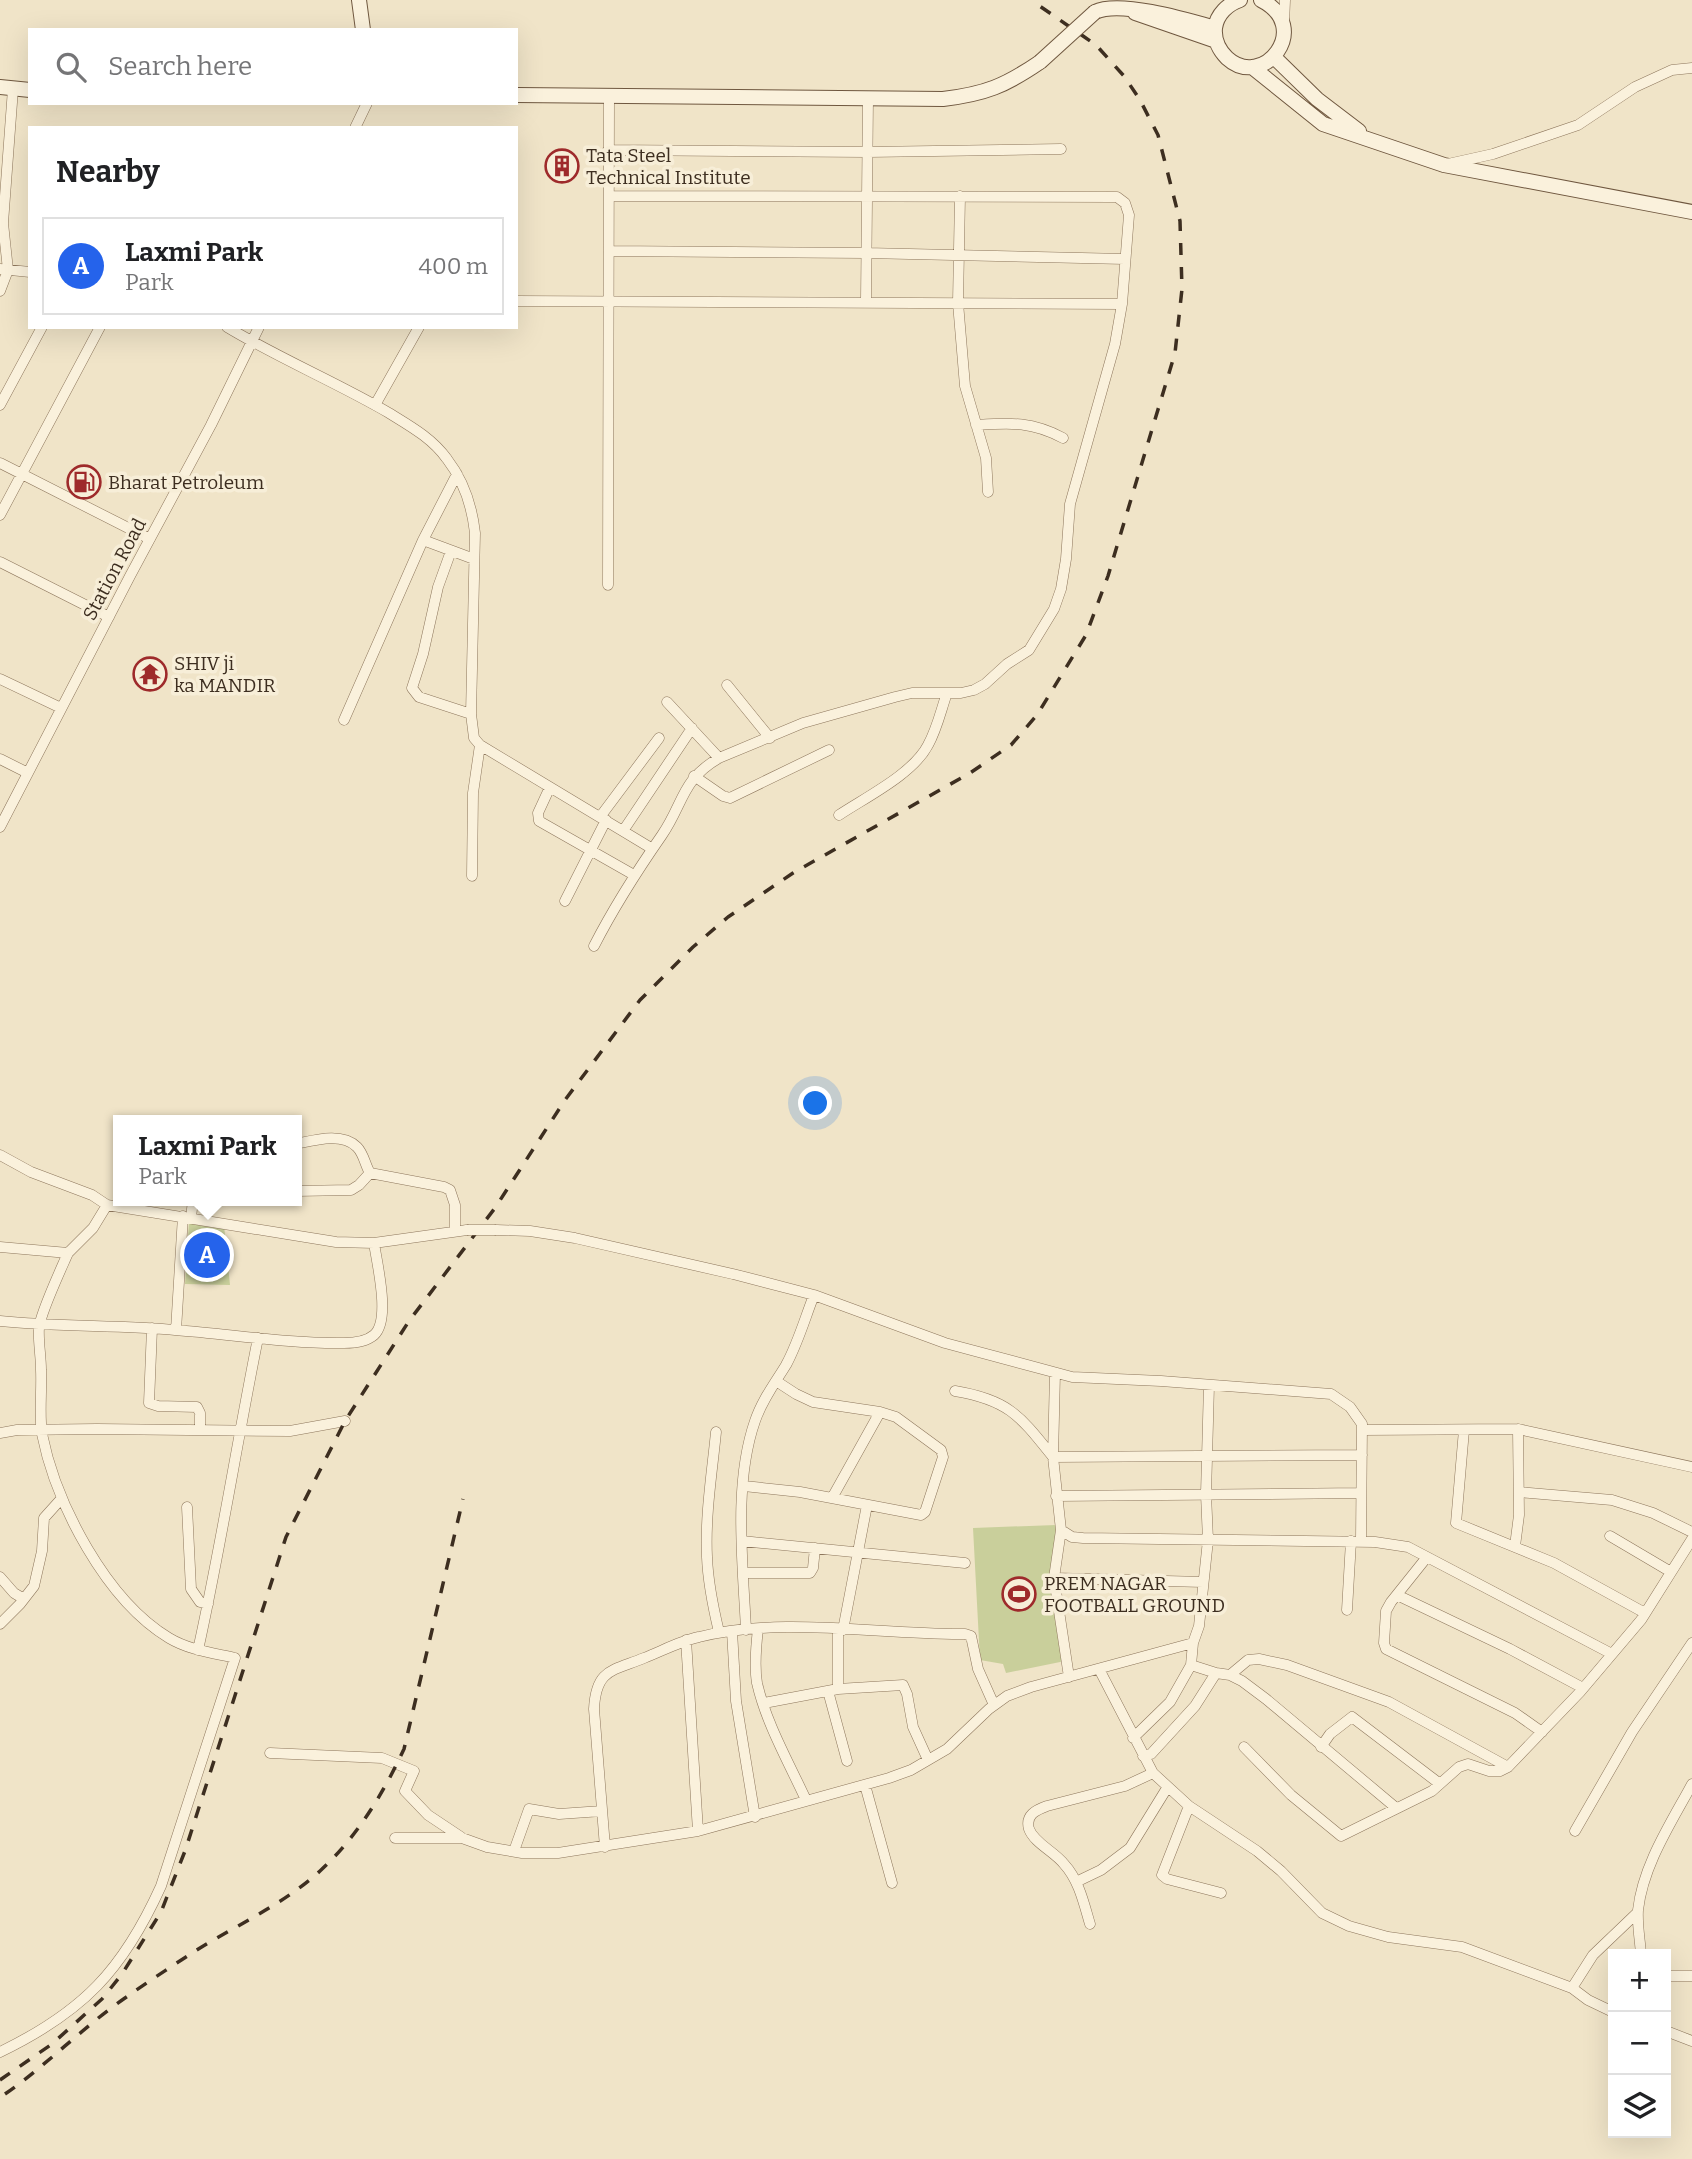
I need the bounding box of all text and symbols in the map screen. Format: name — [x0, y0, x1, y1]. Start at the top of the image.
search box — [28, 28, 518, 105]
icon: search — [52, 48, 90, 86]
text: Search here — [108, 51, 252, 82]
place label: Tata Steel Technical Institute — [586, 144, 751, 189]
building icon: Tata Steel Technical Institute — [543, 147, 581, 185]
text: Nearby — [56, 154, 160, 190]
text: Laxmi Park — [125, 237, 263, 268]
text: A — [73, 252, 89, 280]
text: 400 m — [419, 252, 488, 280]
text: Park — [125, 268, 174, 296]
fuel station icon: Bharat Petroleum — [65, 463, 103, 501]
place label: Bharat Petroleum — [108, 471, 264, 494]
street label: Station Road — [78, 514, 151, 624]
place label: SHIV ji ka MANDIR — [174, 652, 276, 697]
temple icon: SHIV ji ka MANDIR — [131, 655, 169, 693]
your location — [798, 1086, 832, 1120]
popup — [113, 1115, 302, 1206]
text: Laxmi Park — [138, 1131, 277, 1162]
text: Park — [138, 1162, 187, 1190]
pin: A — [184, 1229, 230, 1281]
place label: PREM NAGAR FOOTBALL GROUND — [1044, 1572, 1225, 1617]
sports icon: PREM NAGAR FOOTBALL GROUND — [1000, 1575, 1038, 1613]
map controls — [1608, 1949, 1671, 2138]
button: + — [1608, 1949, 1671, 2012]
button: − — [1608, 2012, 1671, 2075]
button: layers — [1608, 2075, 1671, 2138]

